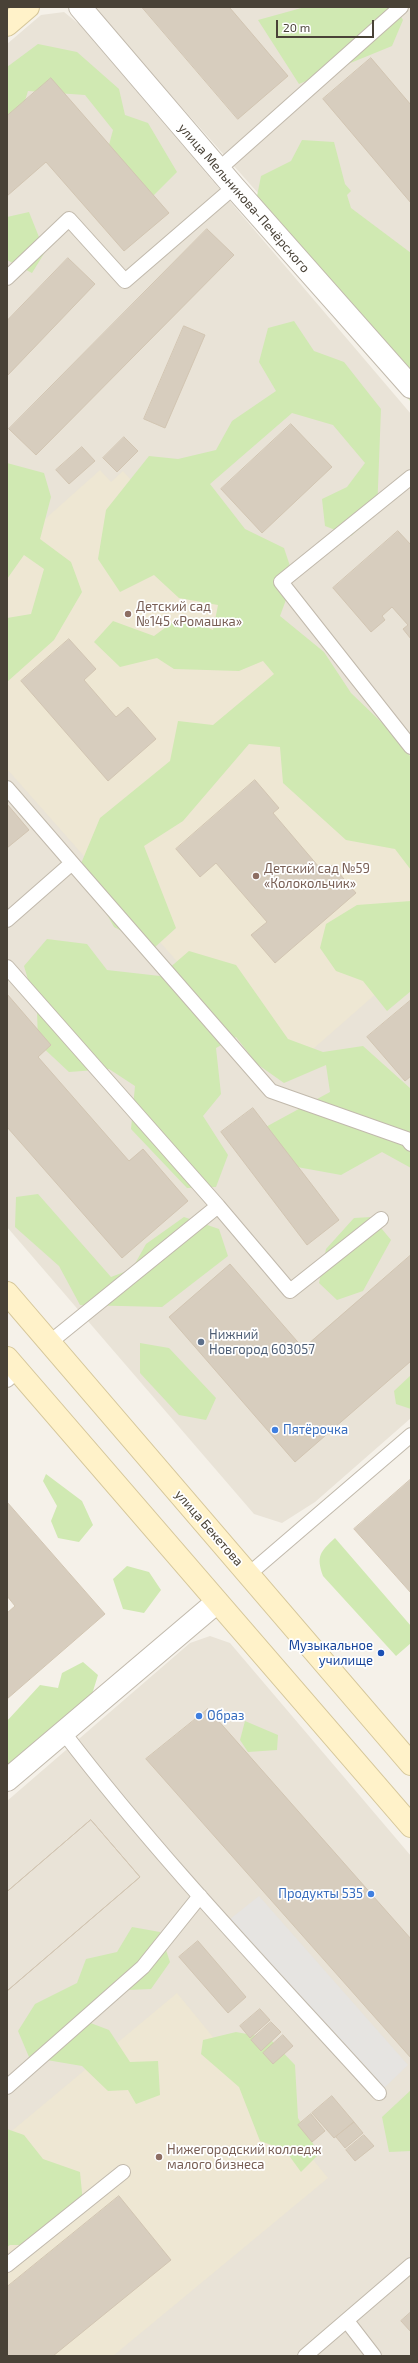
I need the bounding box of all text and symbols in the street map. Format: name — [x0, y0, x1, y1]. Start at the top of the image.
scale bar — [278, 12, 376, 38]
text: 20 m — [283, 20, 310, 34]
street label: улица Мельникова-Печёрского — [175, 120, 313, 276]
place label: Детский сад №145 «Ромашка» — [136, 599, 242, 630]
marker: Детский сад №145 «Ромашка» — [123, 609, 133, 619]
place label: Детский сад №59 «Колокольчик» — [264, 861, 370, 892]
marker: Детский сад №59 «Колокольчик» — [251, 871, 261, 881]
place label: Нижний Новгород 603057 — [209, 1327, 315, 1358]
marker: Нижний Новгород 603057 — [196, 1337, 206, 1347]
place label: Пятёрочка — [283, 1422, 348, 1438]
marker: Пятёрочка — [270, 1425, 280, 1435]
street label: улица Бекетова — [172, 1487, 246, 1569]
place label: Музыкальное училище — [289, 1638, 373, 1669]
marker: Музыкальное училище — [376, 1648, 386, 1658]
place label: Образ — [207, 1708, 244, 1724]
marker: Образ — [194, 1711, 204, 1721]
place label: Продукты 535 — [278, 1886, 363, 1902]
marker: Продукты 535 — [366, 1889, 376, 1899]
place label: Нижегородский колледж малого бизнеса — [167, 2142, 321, 2173]
marker: Нижегородский колледж малого бизнеса — [154, 2152, 164, 2162]

